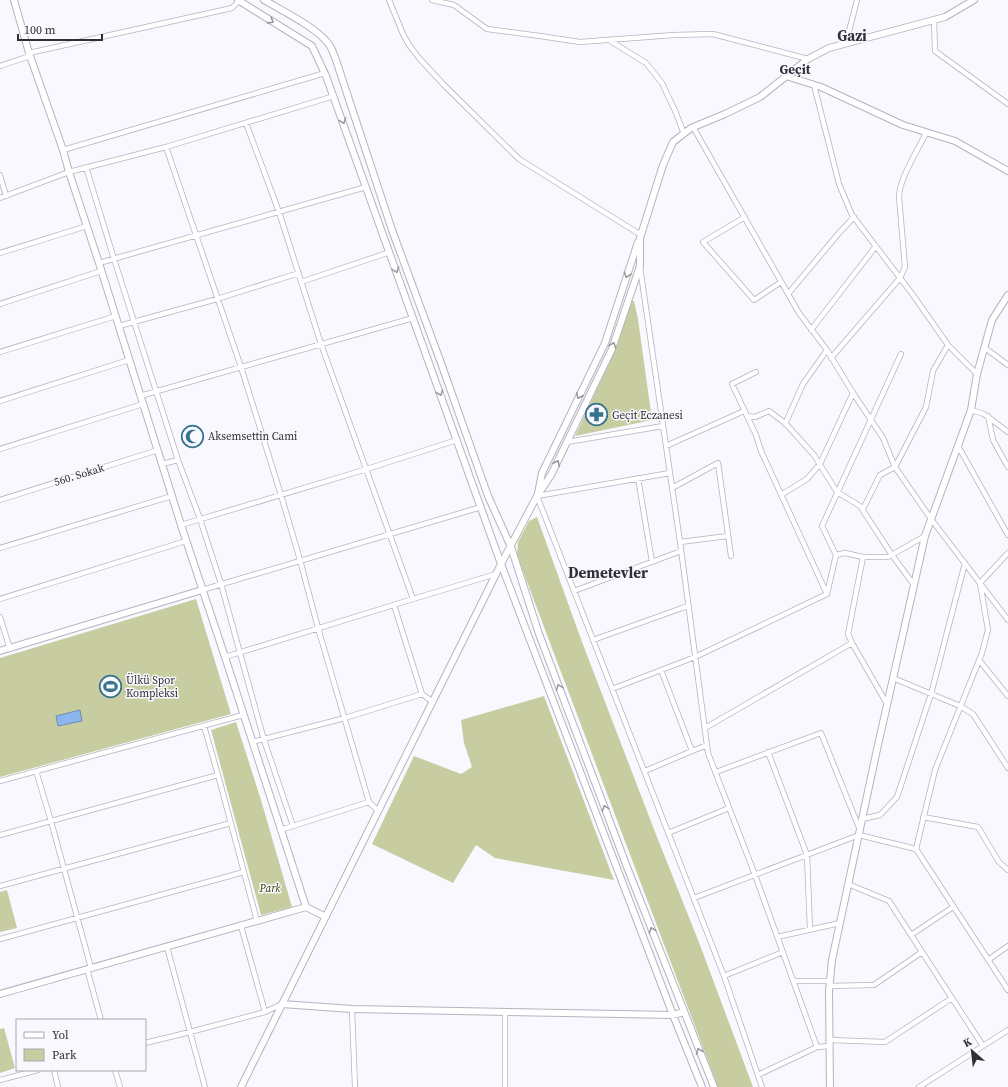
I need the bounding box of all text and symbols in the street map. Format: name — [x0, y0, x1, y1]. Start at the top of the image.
scale bar — [18, 16, 102, 42]
one-way arrow — [267, 16, 274, 23]
text: 100 m — [24, 22, 56, 38]
district label: Gazi — [837, 25, 867, 46]
district label: Geçit — [780, 61, 811, 78]
one-way arrow — [338, 118, 346, 125]
one-way arrow — [391, 267, 400, 274]
one-way arrow — [623, 271, 632, 278]
one-way arrow — [608, 342, 616, 349]
one-way arrow — [435, 389, 444, 396]
one-way arrow — [576, 391, 584, 399]
pharmacy icon: Geçit Eczanesi — [584, 402, 610, 428]
place label: Geçit Eczanesi — [612, 408, 683, 423]
mosque icon: Aksemsettin Cami — [179, 423, 205, 449]
place label: Aksemsettin Cami — [208, 429, 297, 444]
street label: 560. Sokak — [52, 460, 107, 490]
one-way arrow — [552, 460, 560, 467]
district label: Demetevler — [568, 562, 648, 583]
place label: Ülkü Spor Kompleksi — [126, 672, 178, 701]
sports icon: Ülkü Spor Kompleksi — [98, 673, 124, 699]
one-way arrow — [556, 683, 564, 690]
one-way arrow — [602, 805, 610, 812]
park label: Park — [258, 881, 281, 896]
one-way arrow — [648, 926, 656, 933]
legend — [16, 1019, 146, 1071]
text: Yol — [52, 1027, 69, 1043]
north arrow — [952, 1031, 992, 1071]
text: K — [961, 1034, 975, 1051]
text: Park — [52, 1047, 77, 1063]
one-way arrow — [696, 1047, 704, 1054]

